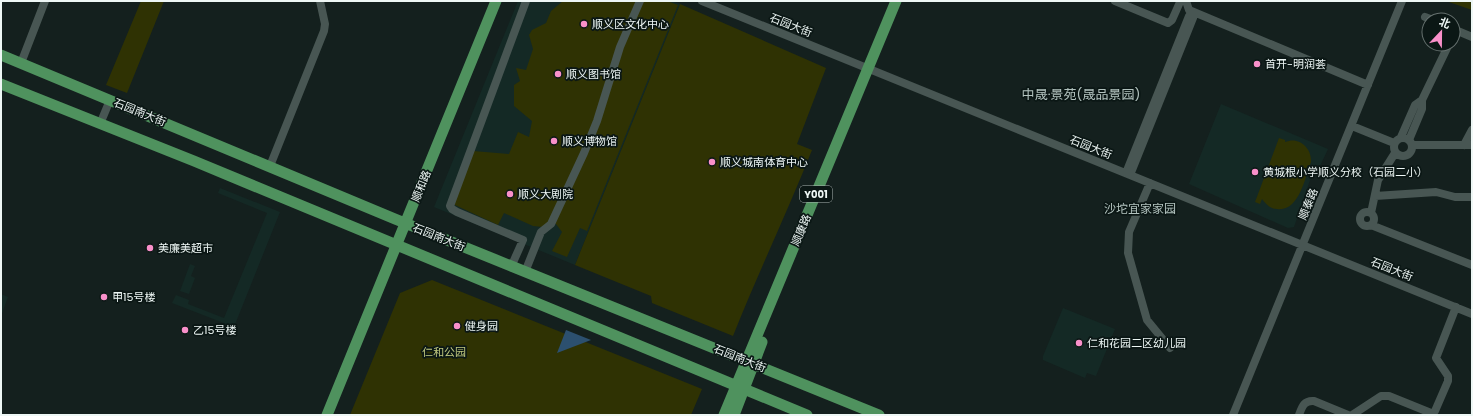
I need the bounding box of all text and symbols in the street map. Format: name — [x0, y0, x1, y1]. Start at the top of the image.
street label: 石园大街 — [768, 9, 814, 41]
north arrow — [1421, 12, 1461, 52]
text: 北 — [1437, 13, 1453, 32]
place label: 顺义区文化中心 — [592, 16, 669, 32]
marker: 顺义区文化中心 — [579, 19, 589, 29]
place label: 首开-明润荟 — [1265, 56, 1326, 72]
marker: 首开-明润荟 — [1252, 59, 1262, 69]
place label: 顺义图书馆 — [566, 66, 621, 82]
marker: 顺义图书馆 — [553, 69, 563, 79]
district label: 中晟·景苑(晟品景园) — [1022, 85, 1140, 104]
street label: 石园南大街 — [112, 94, 168, 130]
street label: 石园大街 — [1068, 131, 1114, 163]
place label: 顺义博物馆 — [562, 133, 617, 149]
marker: 顺义博物馆 — [549, 136, 559, 146]
place label: 顺义城南体育中心 — [720, 154, 808, 170]
marker: 顺义城南体育中心 — [707, 157, 717, 167]
place label: 黄城根小学顺义分校（石园二小） — [1263, 164, 1428, 180]
marker: 黄城根小学顺义分校（石园二小） — [1250, 167, 1260, 177]
street label: 顺和路 — [407, 168, 435, 204]
place label: 顺义大剧院 — [518, 186, 573, 202]
road number: Y001 — [800, 186, 832, 202]
street label: 顺泰路 — [1294, 186, 1322, 222]
marker: 顺义大剧院 — [505, 189, 515, 199]
district label: 沙坨宜家家园 — [1104, 200, 1176, 217]
street label: 顺康路 — [787, 212, 815, 248]
street label: 石园南大街 — [411, 219, 467, 255]
place label: 美廉美超市 — [158, 240, 213, 256]
marker: 美廉美超市 — [145, 243, 155, 253]
street label: 石园大街 — [1369, 253, 1415, 285]
place label: 甲15号楼 — [112, 289, 155, 305]
marker: 甲15号楼 — [99, 292, 109, 302]
place label: 健身园 — [465, 318, 498, 334]
marker: 健身园 — [452, 321, 462, 331]
place label: 乙15号楼 — [193, 322, 236, 338]
marker: 乙15号楼 — [180, 325, 190, 335]
place label: 仁和花园二区幼儿园 — [1087, 335, 1186, 351]
marker: 仁和花园二区幼儿园 — [1074, 338, 1084, 348]
street label: 石园南大街 — [712, 340, 768, 376]
park label: 仁和公园 — [422, 344, 466, 360]

